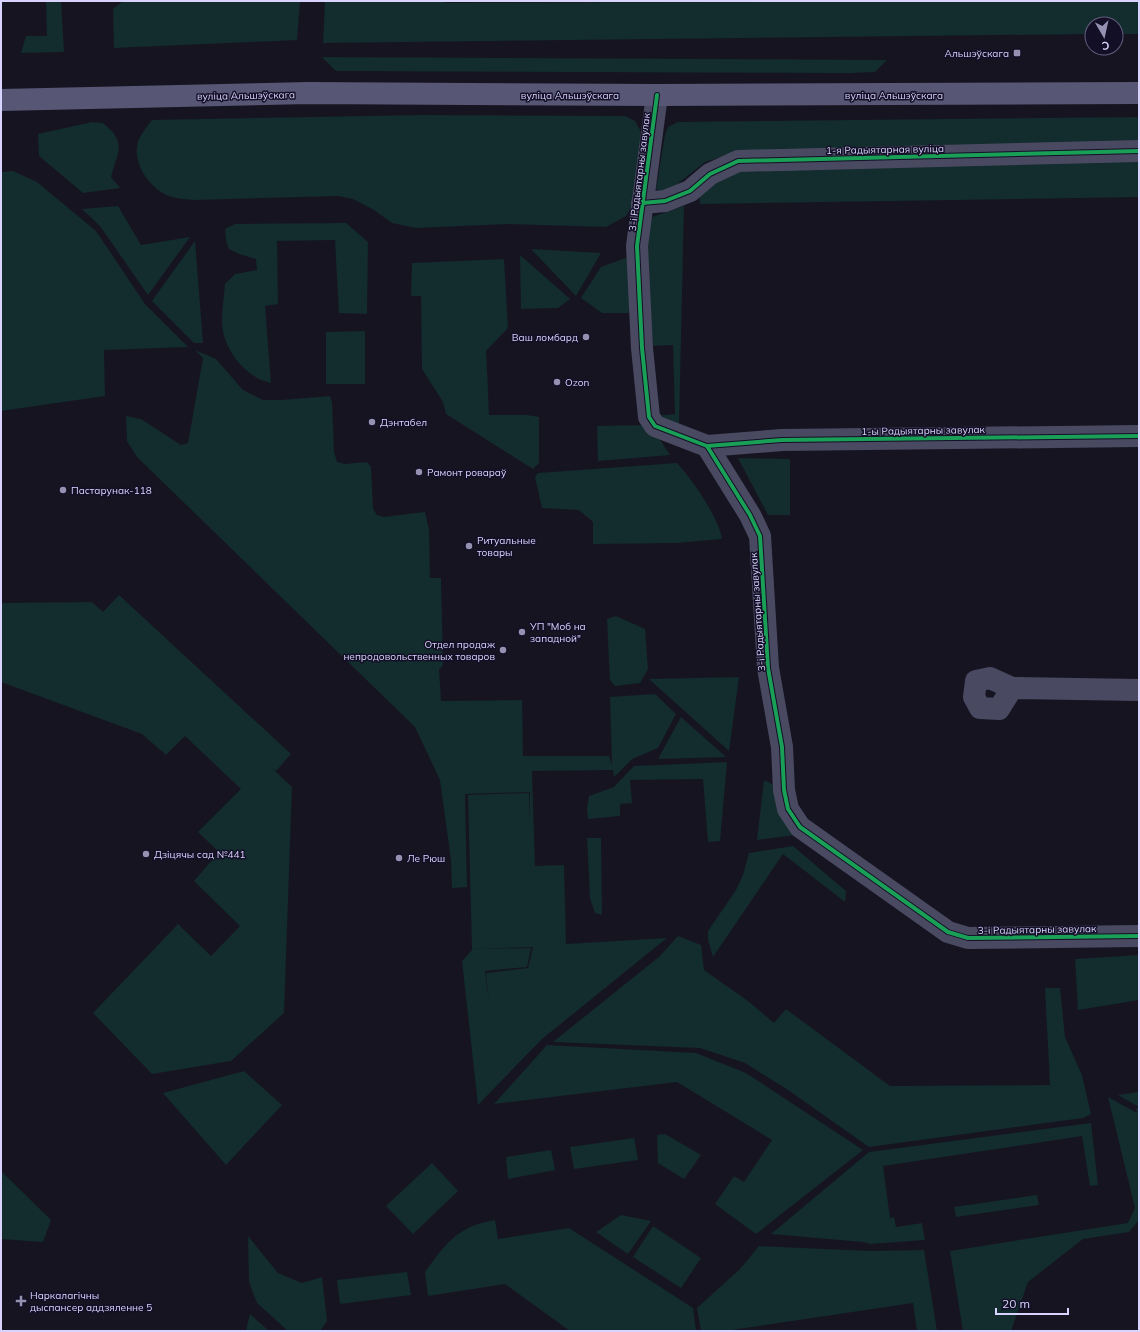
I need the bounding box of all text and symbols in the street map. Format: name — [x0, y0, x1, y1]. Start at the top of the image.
north arrow — [1084, 16, 1124, 56]
text: С — [1100, 38, 1110, 53]
place label: Альшэўскага — [945, 47, 1009, 60]
marker: Альшэўскага — [1012, 48, 1022, 58]
street label: вуліца Альшэўскага — [197, 88, 295, 103]
street label: вуліца Альшэўскага — [521, 89, 619, 102]
street label: вуліца Альшэўскага — [845, 89, 943, 102]
street label: 3-і Радыятарны завулак — [626, 112, 653, 232]
street label: 1-я Радыятарная вуліца — [826, 142, 944, 157]
place label: Ваш ломбард — [512, 331, 578, 344]
marker: Ваш ломбард — [581, 332, 591, 342]
place label: Ozon — [565, 376, 590, 389]
marker: Ozon — [552, 377, 562, 387]
place label: Дэнтабел — [380, 416, 427, 429]
marker: Дэнтабел — [367, 417, 377, 427]
street label: 1-ы Радыятарны завулак — [861, 423, 986, 438]
place label: Рамонт ровараў — [427, 466, 507, 479]
marker: Рамонт ровараў — [414, 467, 424, 477]
place label: Пастарунак-118 — [71, 484, 152, 497]
marker: Пастарунак-118 — [58, 485, 68, 495]
place label: Ритуальные товары — [477, 534, 536, 559]
marker: Ритуальные товары — [464, 541, 474, 551]
street label: 3-і Радыятарны завулак — [747, 552, 768, 672]
place label: УП "Моб на западной" — [529, 620, 586, 645]
marker: УП "Моб на западной" — [517, 627, 527, 637]
place label: Отдел продаж непродовольственных товаров — [343, 638, 496, 663]
marker: Отдел продаж непродовольственных товаров — [498, 645, 508, 655]
place label: Дзіцячы сад №441 — [154, 848, 246, 861]
marker: Дзіцячы сад №441 — [141, 849, 151, 859]
place label: Ле Рюш — [407, 852, 445, 865]
marker: Ле Рюш — [394, 853, 404, 863]
street label: 3-і Радыятарны завулак — [977, 922, 1097, 937]
place label: Наркалагічны дыспансер аддзяленне 5 — [30, 1289, 152, 1314]
scale bar — [996, 1290, 1068, 1316]
marker: Наркалагічны дыспансер аддзяленне 5 — [15, 1295, 27, 1307]
text: 20 m — [1002, 1296, 1030, 1311]

